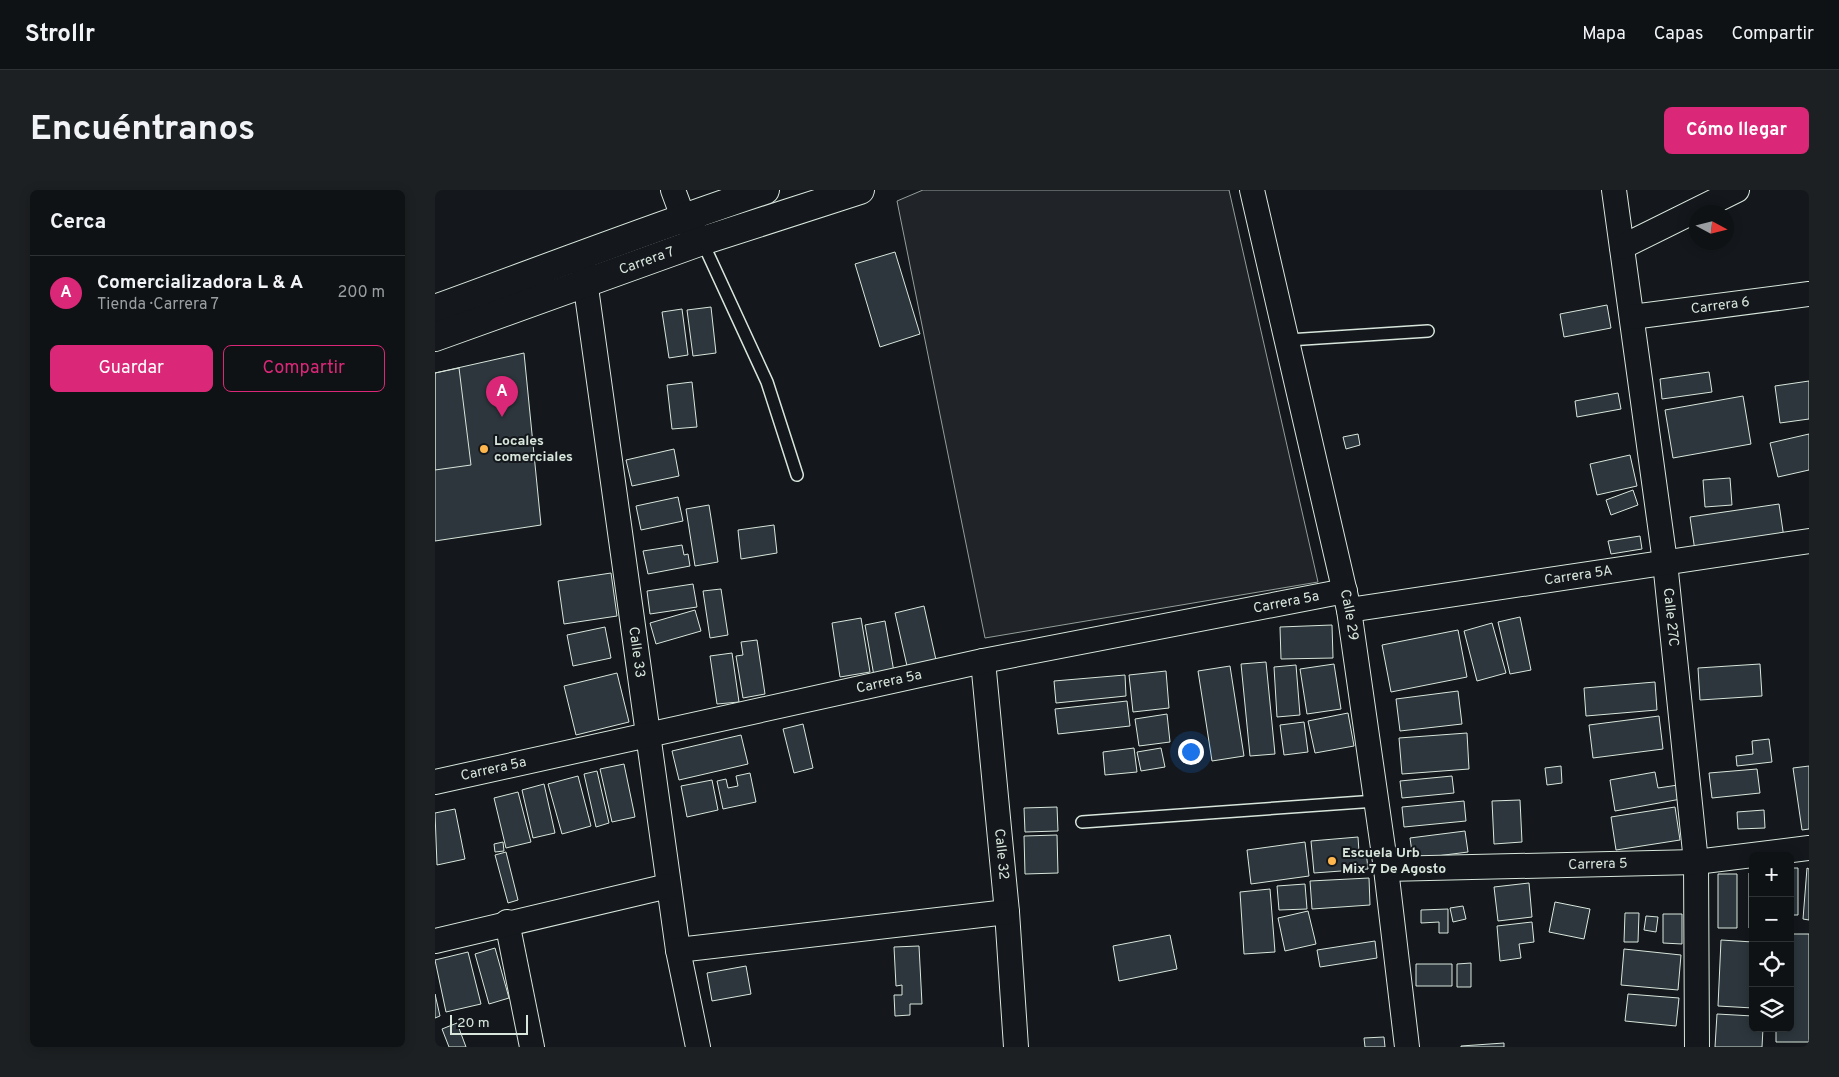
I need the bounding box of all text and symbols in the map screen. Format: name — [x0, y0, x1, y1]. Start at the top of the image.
text: Strollr — [25, 20, 95, 50]
text: Mapa — [1582, 23, 1626, 46]
text: Capas — [1654, 23, 1703, 46]
text: Compartir — [1731, 23, 1814, 46]
button: Cómo llegar — [1664, 107, 1809, 154]
text: Encuéntranos — [30, 108, 255, 152]
north arrow — [1689, 205, 1734, 250]
text: Cerca — [50, 209, 106, 236]
street label: Carrera 7 — [617, 243, 677, 279]
text: Comercializadora L & A — [97, 271, 303, 295]
text: A — [60, 283, 72, 303]
text: 200 m — [337, 283, 385, 303]
street label: Carrera 6 — [1690, 293, 1751, 318]
text: Tienda · Carrera 7 — [97, 295, 219, 315]
button: Guardar — [50, 345, 213, 392]
button: Compartir — [223, 345, 385, 392]
pin: A — [486, 376, 518, 417]
place label: Locales comerciales — [494, 433, 573, 466]
marker: Locales comerciales — [478, 443, 490, 455]
street label: Carrera 5A — [1543, 562, 1614, 589]
street label: Calle 27C — [1659, 587, 1682, 647]
street label: Carrera 5a — [1252, 588, 1321, 617]
street label: Calle 29 — [1336, 588, 1362, 642]
street label: Calle 33 — [625, 626, 649, 679]
street label: Carrera 5a — [855, 666, 923, 697]
your location — [1178, 739, 1204, 765]
street label: Carrera 5a — [459, 754, 528, 785]
street label: Calle 32 — [991, 828, 1012, 880]
place label: Escuela Urb Mix 7 De Agosto — [1342, 845, 1446, 878]
map controls — [1749, 852, 1794, 1032]
button: + — [1749, 852, 1794, 897]
marker: Escuela Urb Mix 7 De Agosto — [1326, 855, 1338, 867]
street label: Carrera 5 — [1568, 855, 1628, 873]
button: − — [1749, 897, 1794, 942]
button: locate — [1749, 942, 1794, 987]
button: layers — [1749, 987, 1794, 1032]
scale bar — [450, 1012, 527, 1035]
text: 20 m — [457, 1015, 490, 1032]

